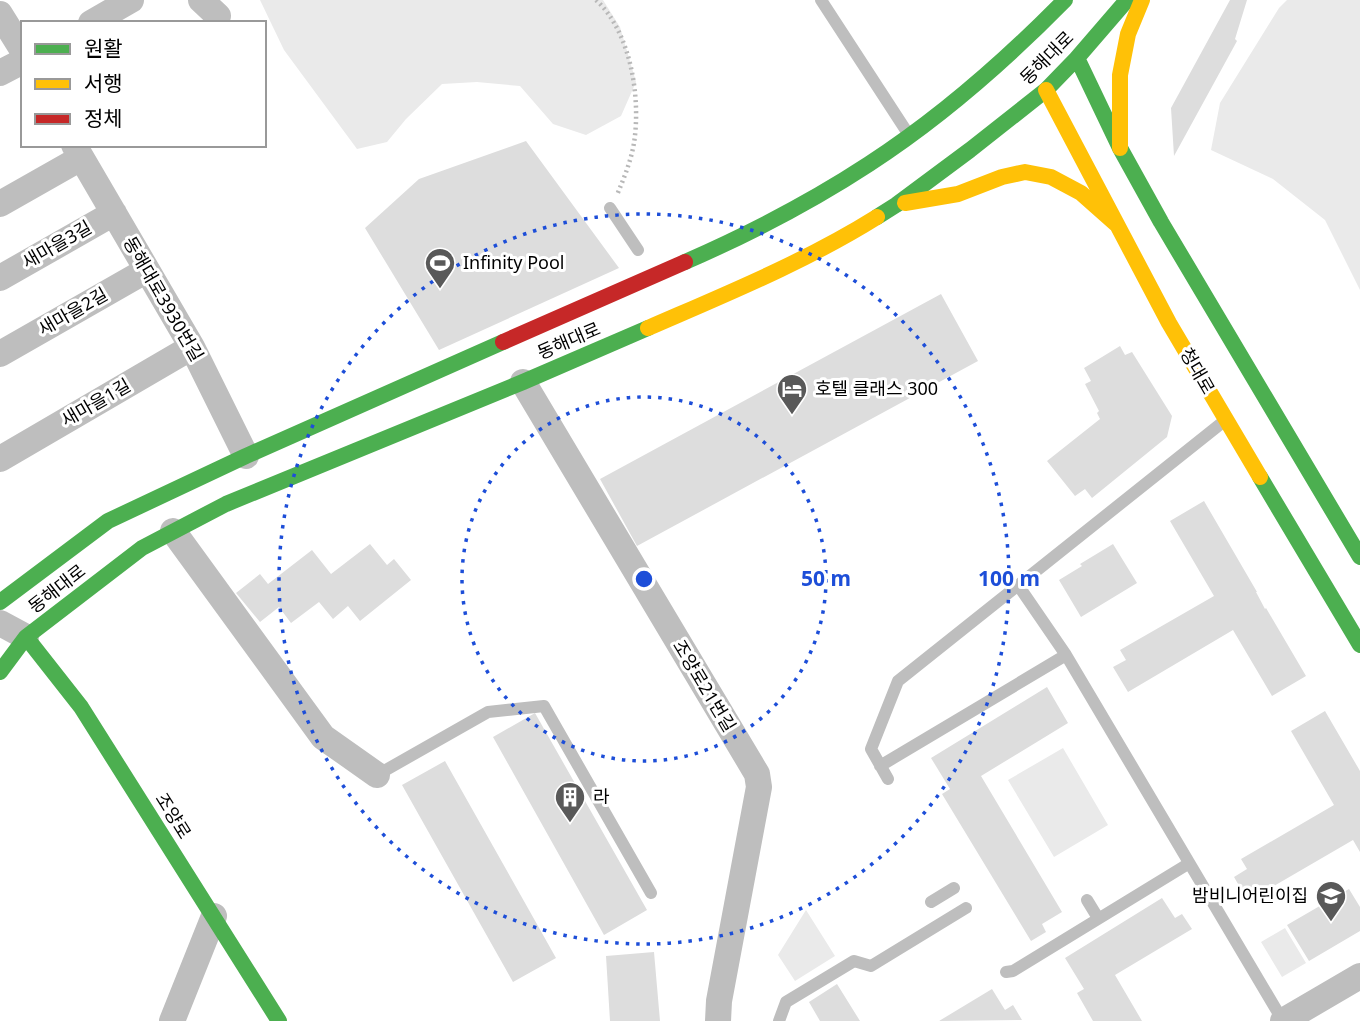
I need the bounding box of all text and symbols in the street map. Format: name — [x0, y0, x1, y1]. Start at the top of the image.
legend — [21, 21, 266, 147]
street label: 동해대로 — [1014, 25, 1078, 89]
text: 원활 — [84, 34, 123, 62]
text: 서행 — [84, 69, 123, 97]
text: 정체 — [84, 104, 123, 132]
street label: 새마을3길 — [17, 215, 96, 274]
street label: 동해대로3930번길 — [118, 232, 209, 365]
sports icon: Infinity Pool — [423, 246, 457, 290]
place label: Infinity Pool — [463, 250, 565, 274]
street label: 새마을2길 — [33, 282, 112, 341]
street label: 동해대로 — [533, 316, 604, 364]
street label: 청대로 — [1175, 343, 1221, 398]
hotel icon: 호텔 클래스 300 — [775, 372, 809, 416]
street label: 새마을1길 — [56, 373, 135, 432]
place label: 호텔 클래스 300 — [815, 376, 938, 400]
street label: 동해대로 — [23, 558, 90, 618]
text: 50 m — [801, 564, 851, 592]
text: 100 m — [978, 564, 1040, 592]
centre of rings — [632, 567, 656, 591]
street label: 조양로21번길 — [668, 635, 742, 736]
building icon: 라 — [553, 780, 587, 824]
place label: 라 — [593, 784, 610, 808]
street label: 조양로 — [151, 788, 197, 843]
school or university icon: 밤비니어린이집 — [1314, 879, 1348, 923]
place label: 밤비니어린이집 — [1192, 883, 1308, 907]

